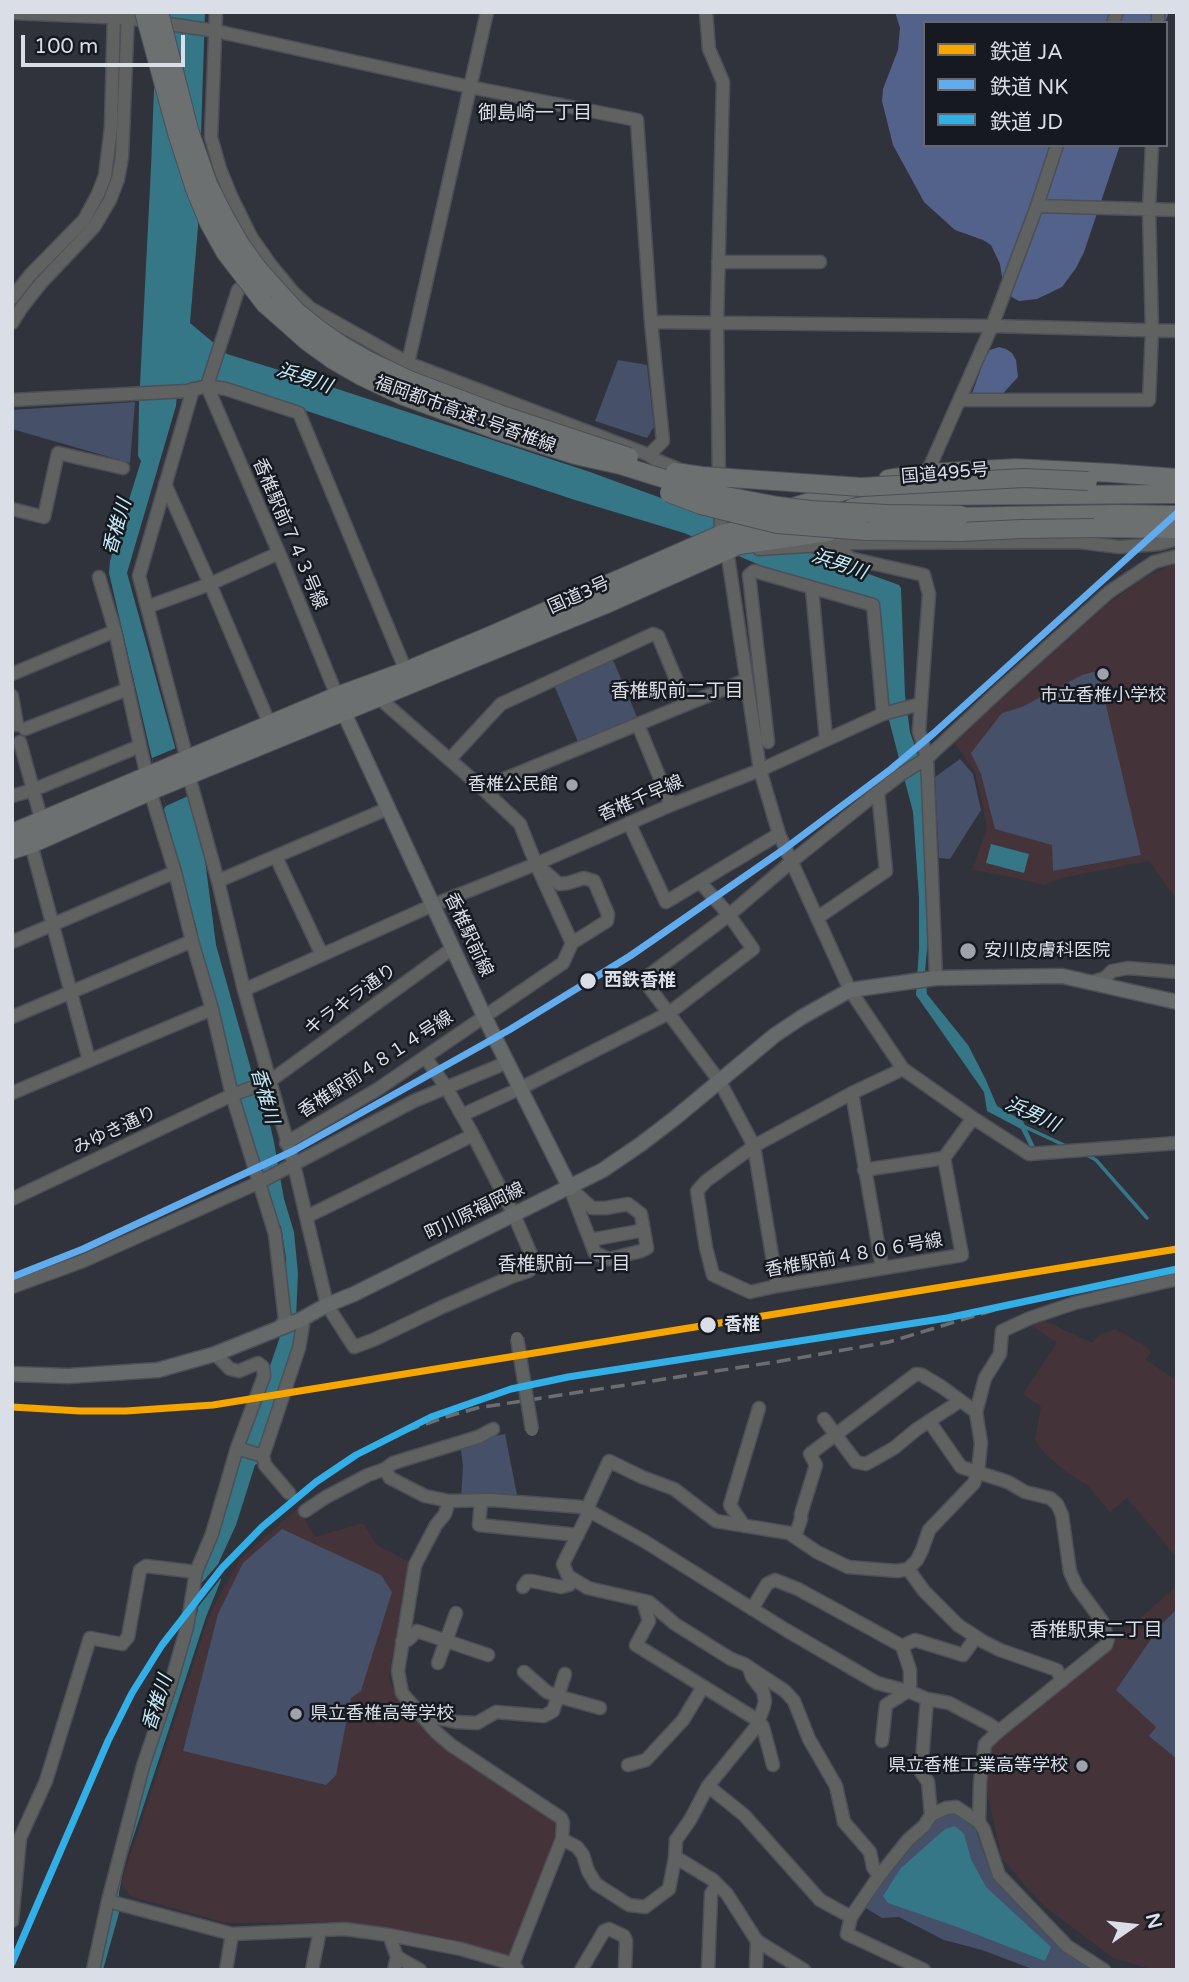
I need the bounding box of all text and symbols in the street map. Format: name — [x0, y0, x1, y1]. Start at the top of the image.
scale bar — [24, 21, 189, 65]
legend — [923, 21, 1168, 147]
text: 100 m — [34, 34, 98, 59]
text: 鉄道 JA — [990, 40, 1063, 65]
text: 鉄道 NK — [990, 75, 1068, 100]
district label: 御島崎一丁目 — [478, 103, 592, 125]
text: 鉄道 JD — [990, 110, 1063, 135]
water label: 浜男川 — [273, 359, 335, 399]
street label: 福岡都市高速1号香椎線 — [371, 372, 559, 458]
street label: 香椎駅前７４３号線 — [247, 455, 331, 613]
street label: 国道495号 — [900, 459, 990, 489]
water label: 香椎川 — [99, 496, 137, 558]
water label: 浜男川 — [808, 545, 870, 585]
street label: 国道3号 — [545, 573, 613, 619]
marker: 市立香椎小学校 — [1095, 666, 1111, 682]
district label: 香椎駅前二丁目 — [611, 681, 743, 703]
place label: 市立香椎小学校 — [1040, 685, 1166, 707]
street label: 香椎千早線 — [595, 771, 687, 827]
place label: 香椎公民館 — [468, 774, 558, 796]
marker: 香椎公民館 — [564, 777, 580, 793]
street label: 香椎駅前線 — [439, 890, 497, 980]
place label: 安川皮膚科医院 — [984, 940, 1110, 962]
marker: 安川皮膚科医院 — [958, 941, 978, 961]
street label: キラキラ通り — [301, 960, 401, 1040]
place label: 西鉄香椎 — [604, 970, 676, 992]
marker: 西鉄香椎 — [578, 971, 598, 991]
street label: 香椎駅前４８１４号線 — [295, 1007, 457, 1123]
water label: 香椎川 — [245, 1065, 283, 1127]
water label: 浜男川 — [1001, 1093, 1063, 1137]
street label: みゆき通り — [70, 1102, 160, 1160]
street label: 町川原福岡線 — [422, 1179, 528, 1245]
street label: 香椎駅前４８０６号線 — [763, 1230, 945, 1282]
district label: 香椎駅前一丁目 — [498, 1254, 630, 1276]
place label: 香椎 — [724, 1314, 760, 1336]
marker: 香椎 — [698, 1315, 718, 1335]
district label: 香椎駅東二丁目 — [1030, 1620, 1162, 1642]
water label: 香椎川 — [138, 1672, 178, 1734]
place label: 県立香椎高等学校 — [310, 1703, 454, 1725]
marker: 県立香椎高等学校 — [288, 1706, 304, 1722]
place label: 県立香椎工業高等学校 — [888, 1755, 1068, 1777]
marker: 県立香椎工業高等学校 — [1074, 1758, 1090, 1774]
north arrow — [1098, 1891, 1168, 1961]
text: N — [1141, 1911, 1166, 1931]

